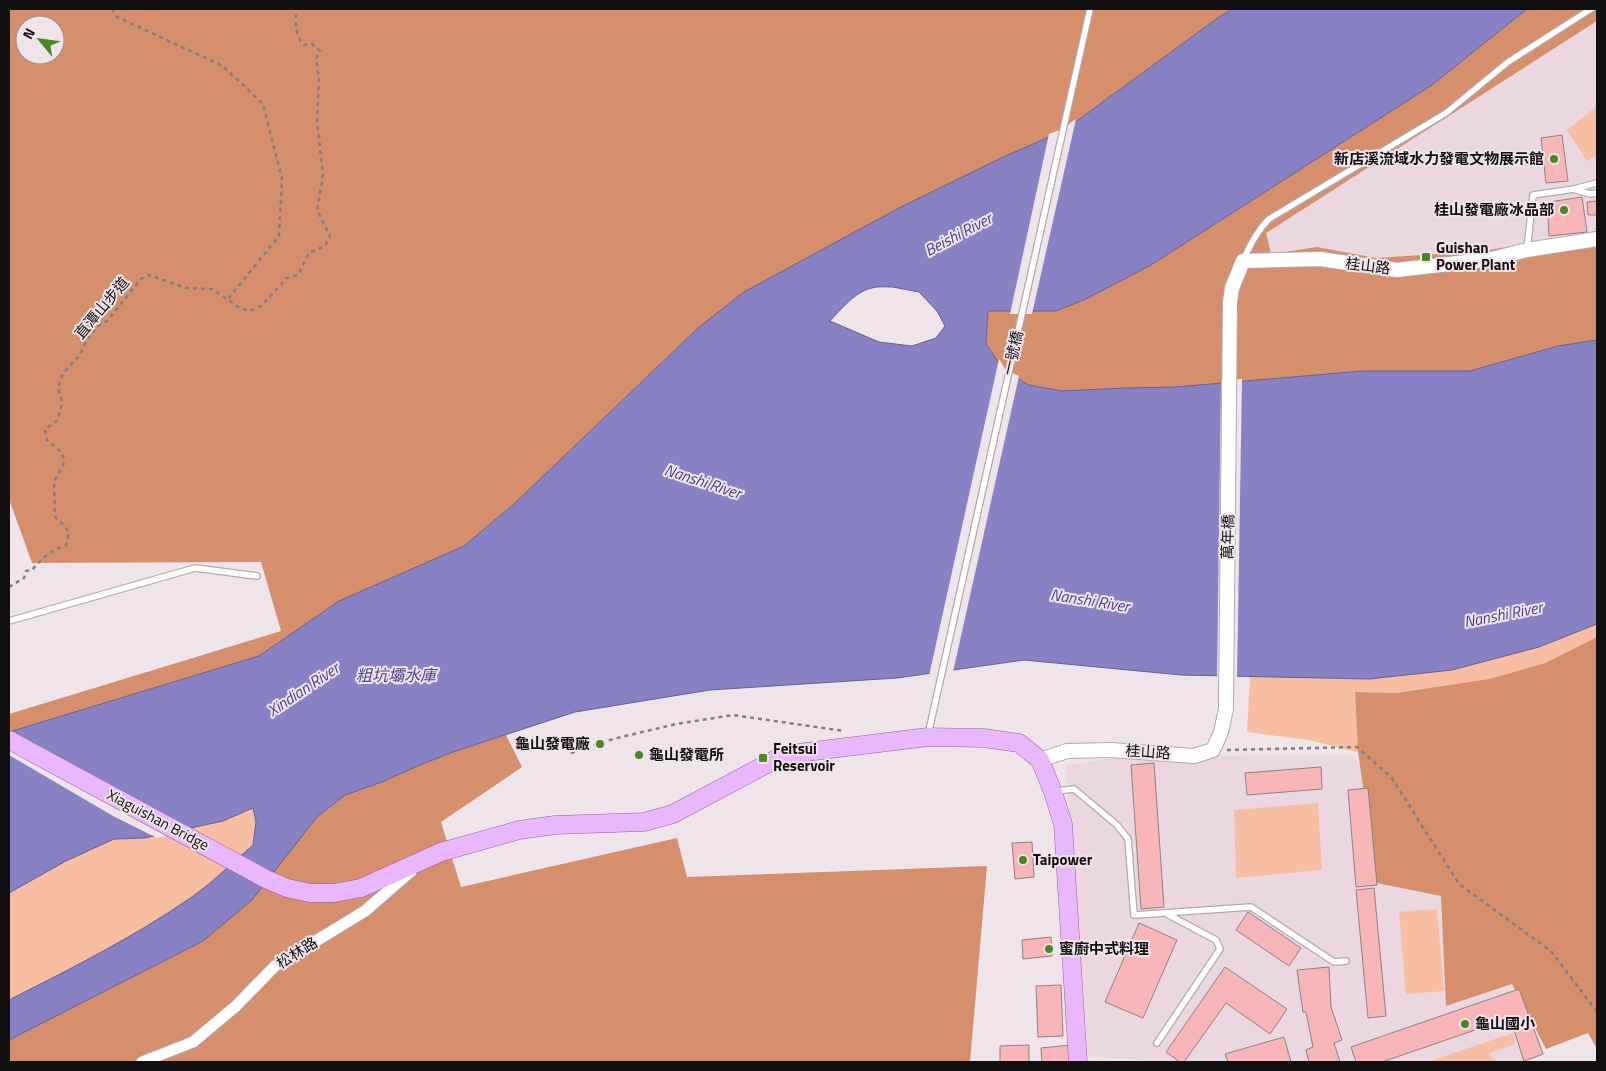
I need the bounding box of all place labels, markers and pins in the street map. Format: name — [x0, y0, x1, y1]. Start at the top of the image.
place label: 新店溪流域水力發電文物展示館 — [1334, 147, 1544, 170]
marker: 新店溪流域水力發電文物展示館 — [1548, 153, 1560, 165]
place label: 桂山發電廠冰品部 — [1434, 198, 1554, 221]
marker: 桂山發電廠冰品部 — [1558, 204, 1570, 216]
place label: Guishan Power Plant — [1436, 236, 1516, 276]
marker: Guishan Power Plant — [1420, 251, 1432, 263]
place label: 龜山發電廠 — [515, 732, 590, 755]
place label: Feitsui Reservoir — [773, 737, 835, 777]
marker: 龜山發電廠 — [594, 738, 606, 750]
place label: 龜山發電所 — [649, 743, 724, 766]
marker: 龜山發電所 — [633, 749, 645, 761]
marker: Feitsui Reservoir — [757, 752, 769, 764]
place label: Taipower — [1033, 848, 1093, 871]
marker: Taipower — [1017, 854, 1029, 866]
place label: 蜜廚中式料理 — [1059, 937, 1149, 960]
marker: 蜜廚中式料理 — [1043, 943, 1055, 955]
place label: 龜山國小 — [1475, 1012, 1536, 1035]
marker: 龜山國小 — [1459, 1018, 1471, 1030]

